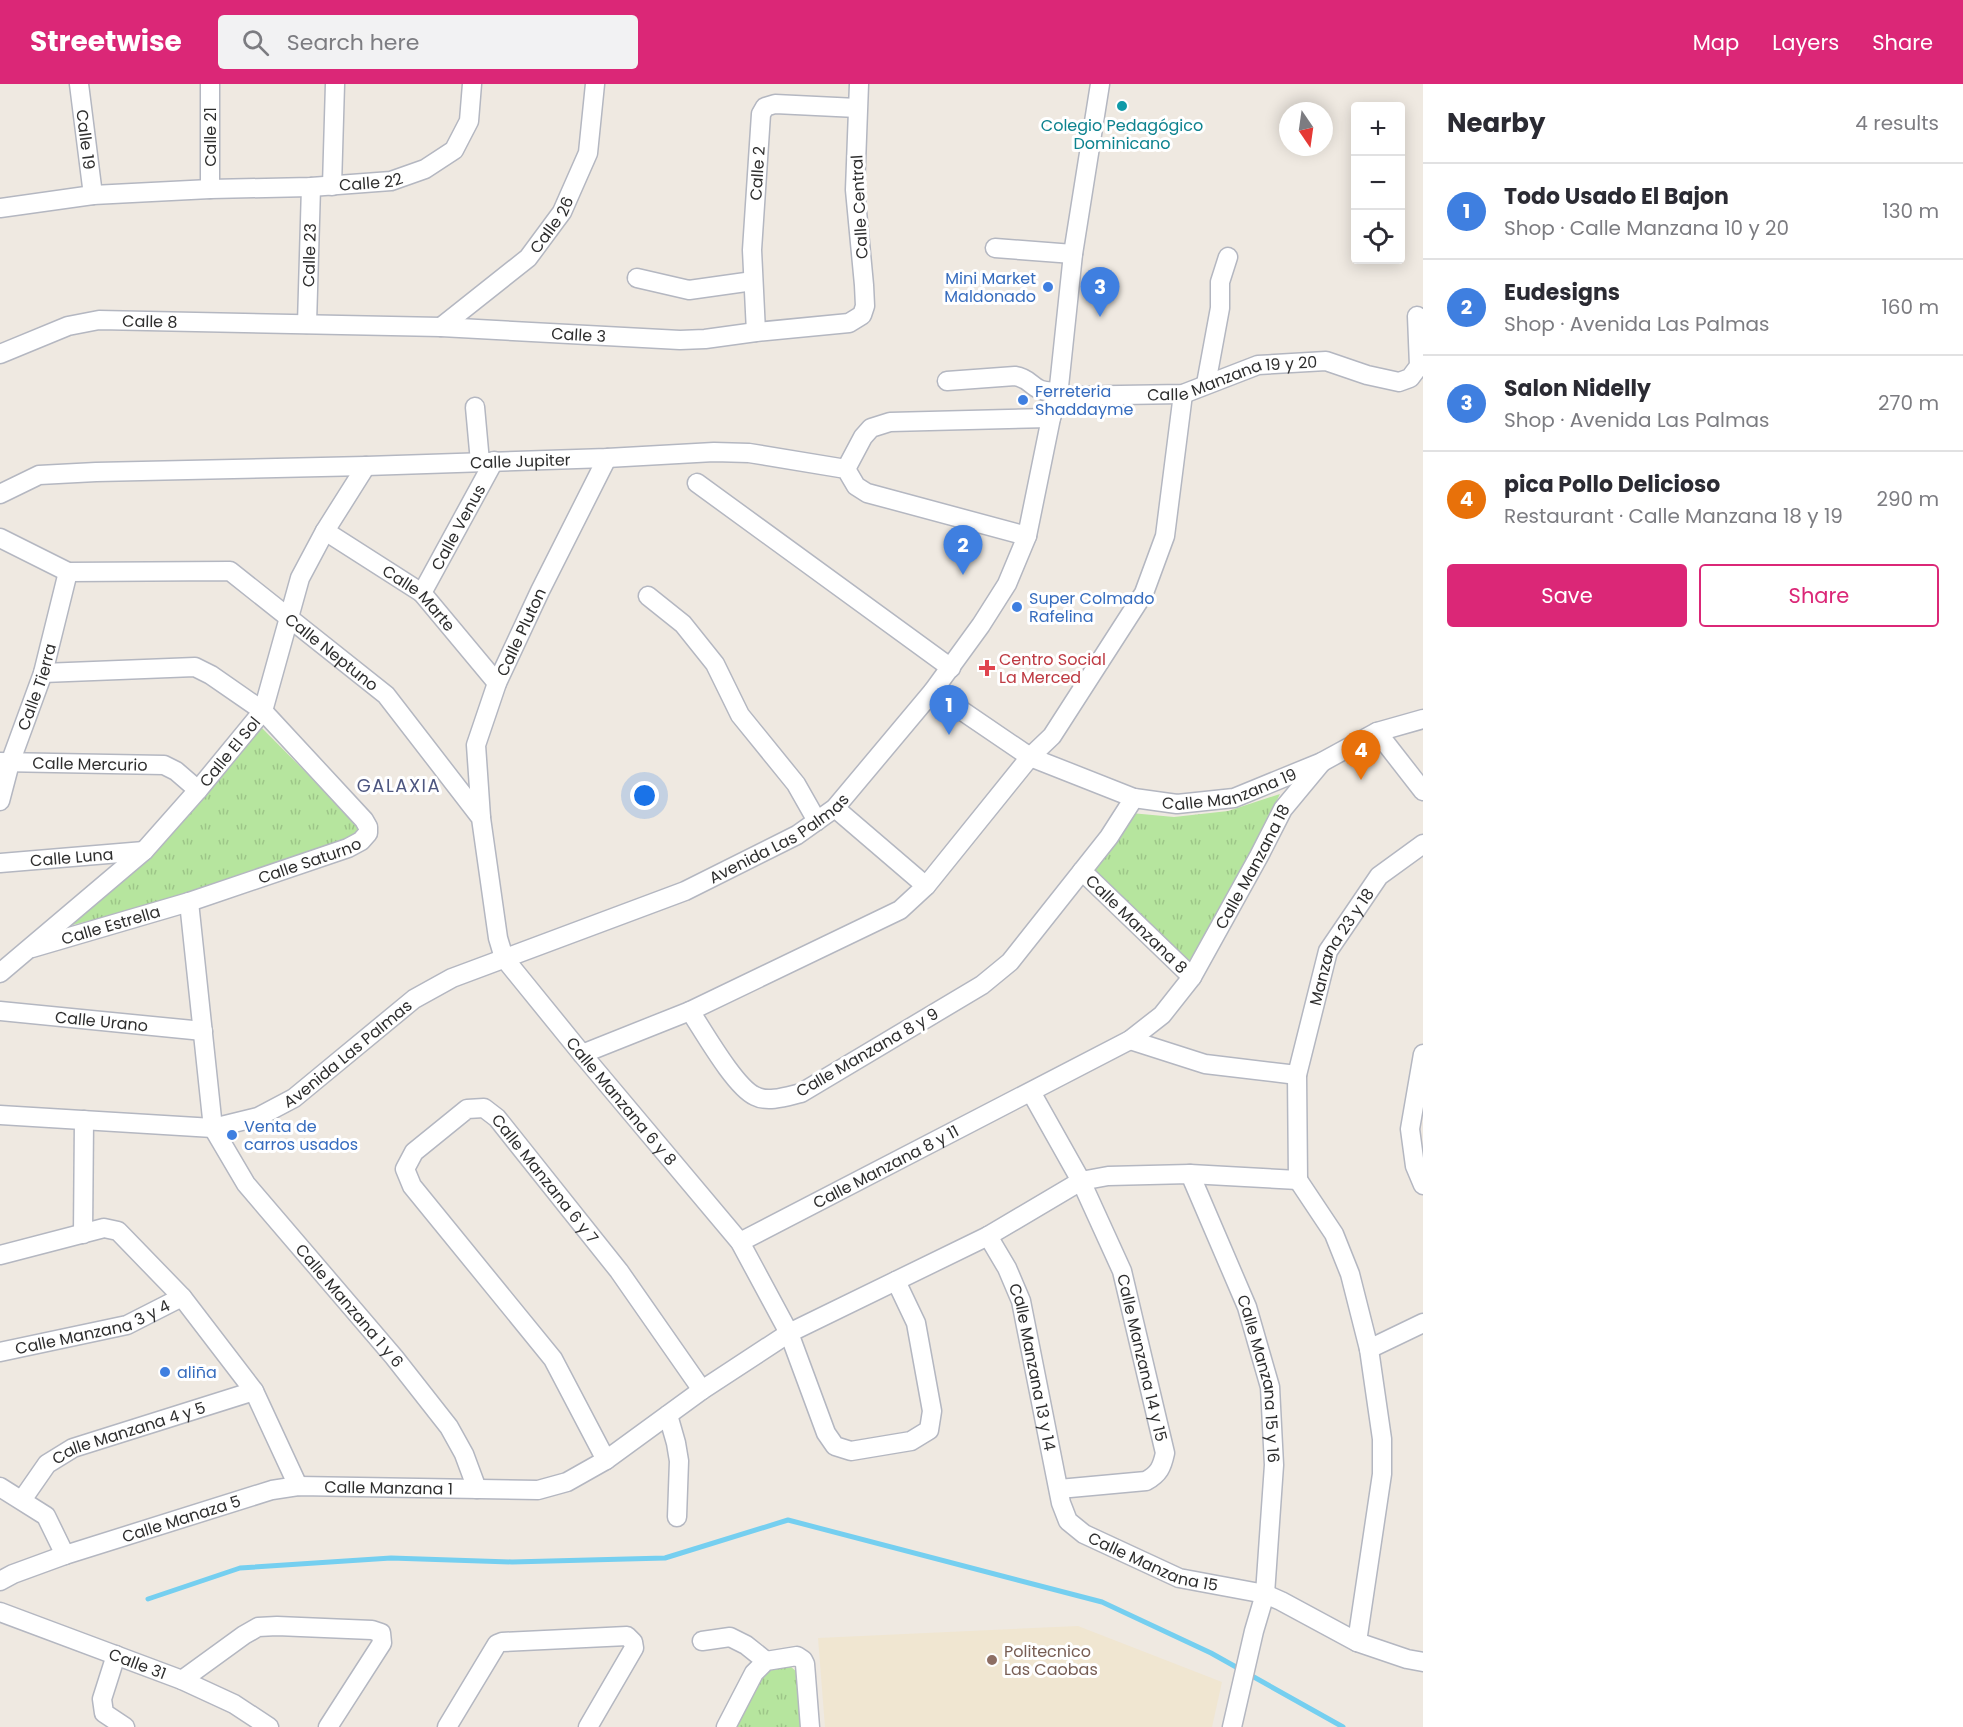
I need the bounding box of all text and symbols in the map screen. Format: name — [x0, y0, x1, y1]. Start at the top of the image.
search box — [218, 15, 638, 69]
text: Streetwise — [30, 22, 182, 61]
icon: search — [239, 26, 272, 59]
text: Search here — [287, 27, 419, 58]
text: Map — [1693, 28, 1739, 57]
text: Layers — [1772, 28, 1839, 57]
text: Share — [1872, 28, 1933, 57]
marker: Colegio Pedagógico Dominicano — [1115, 99, 1129, 113]
north arrow — [1279, 102, 1333, 156]
map controls — [1351, 102, 1405, 264]
button: + — [1351, 102, 1405, 156]
text: Nearby — [1447, 105, 1545, 141]
street label: Calle 21 — [199, 107, 222, 167]
street label: Calle 19 — [70, 108, 101, 171]
text: 4 results — [1855, 109, 1939, 137]
place label: Colegio Pedagógico Dominicano — [1041, 114, 1203, 155]
street label: Calle 2 — [744, 145, 771, 201]
street label: Calle Central — [845, 154, 874, 260]
button: − — [1351, 156, 1405, 210]
street label: Calle 22 — [338, 167, 406, 197]
text: Todo Usado El Bajon — [1504, 181, 1729, 212]
street label: Calle 26 — [524, 193, 579, 258]
text: 1 — [1463, 197, 1470, 225]
text: 130 m — [1882, 197, 1939, 225]
button: locate — [1351, 210, 1405, 264]
text: Shop · Calle Manzana 10 y 20 — [1504, 214, 1789, 242]
street label: Calle 23 — [297, 223, 322, 287]
place label: Mini Market Maldonado — [944, 267, 1036, 308]
pin: 3 — [1080, 268, 1120, 317]
text: Eudesigns — [1504, 277, 1620, 308]
marker: Mini Market Maldonado — [1041, 280, 1055, 294]
text: 2 — [1461, 293, 1472, 321]
text: 160 m — [1881, 293, 1939, 321]
street label: Calle 8 — [122, 309, 178, 334]
text: Shop · Avenida Las Palmas — [1504, 310, 1770, 338]
street label: Calle 3 — [551, 322, 607, 348]
street label: Calle Manzana 19 y 20 — [1147, 351, 1318, 407]
text: Salon Nidelly — [1504, 373, 1651, 404]
place label: Ferreteria Shaddayme — [1035, 380, 1133, 421]
text: 3 — [1460, 389, 1473, 417]
text: 270 m — [1878, 389, 1939, 417]
marker: Ferreteria Shaddayme — [1016, 393, 1030, 407]
text: Shop · Avenida Las Palmas — [1504, 406, 1770, 434]
street label: Calle Jupiter — [470, 448, 571, 475]
text: pica Pollo Delicioso — [1504, 469, 1720, 500]
street label: Calle Venus — [426, 480, 491, 575]
text: 4 — [1460, 485, 1473, 513]
text: 290 m — [1876, 485, 1939, 513]
text: Restaurant · Calle Manzana 18 y 19 — [1504, 502, 1843, 530]
pin: 2 — [944, 526, 982, 575]
street label: Calle Marte — [378, 560, 460, 637]
button: Save — [1447, 564, 1687, 627]
button: Share — [1699, 564, 1939, 627]
street label: Calle Pluton — [491, 584, 552, 680]
place label: Super Colmado Rafelina — [1029, 587, 1155, 628]
marker: Super Colmado Rafelina — [1010, 600, 1024, 614]
street label: Calle Neptuno — [280, 608, 383, 697]
street label: Calle Tierra — [12, 641, 62, 734]
place label: Centro Social La Merced — [999, 648, 1106, 689]
marker: Centro Social La Merced — [980, 661, 994, 675]
pin: 1 — [930, 686, 968, 735]
street label: Calle El Sol — [194, 712, 266, 792]
pin: 4 — [1342, 730, 1380, 780]
street label: Calle Mercurio — [32, 752, 148, 777]
street label: Calle Manzana 19 — [1161, 763, 1300, 816]
district label: GALAXIA — [357, 773, 441, 798]
your location — [630, 781, 659, 810]
street label: Avenida Las Palmas — [705, 789, 854, 889]
street label: Calle Manzana 18 — [1210, 800, 1296, 934]
street label: Calle Saturno — [255, 832, 366, 890]
street label: Calle Luna — [29, 843, 114, 872]
street label: Calle Manzana 8 — [1080, 869, 1192, 979]
street label: Manzana 23 y 18 — [1304, 884, 1380, 1008]
street label: Calle Estrella — [59, 900, 163, 951]
street label: Avenida Las Palmas — [280, 994, 417, 1113]
street label: Calle Manzana 8 y 9 — [792, 1002, 943, 1103]
street label: Calle Urano — [54, 1005, 149, 1038]
street label: Calle Manzana 6 y 8 — [561, 1032, 682, 1171]
street label: Calle Manzana 6 y 7 — [486, 1109, 604, 1249]
place label: Venta de carros usados — [244, 1115, 358, 1156]
street label: Calle Manzana 8 y 11 — [809, 1120, 963, 1214]
marker: Venta de carros usados — [225, 1128, 239, 1142]
street label: Calle Manzana 1 y 6 — [290, 1239, 409, 1373]
street label: Calle Manzana 14 y 15 — [1111, 1272, 1173, 1444]
street label: Calle Manzana 13 y 14 — [1003, 1280, 1061, 1453]
street label: Calle Manzana 15 y 16 — [1231, 1291, 1285, 1463]
street label: Calle Manzana 3 y 4 — [13, 1294, 174, 1360]
place label: aliña — [177, 1361, 217, 1384]
marker: aliña — [158, 1365, 172, 1379]
street label: Calle Manzana 4 y 5 — [48, 1396, 209, 1470]
street label: Calle Manzana 1 — [324, 1475, 453, 1501]
street label: Calle Manaza 5 — [119, 1490, 244, 1548]
street label: Calle Manzana 15 — [1084, 1526, 1220, 1597]
place label: Politecnico Las Caobas — [1004, 1640, 1098, 1681]
street label: Calle 31 — [105, 1643, 170, 1685]
marker: Politecnico Las Caobas — [985, 1653, 999, 1667]

